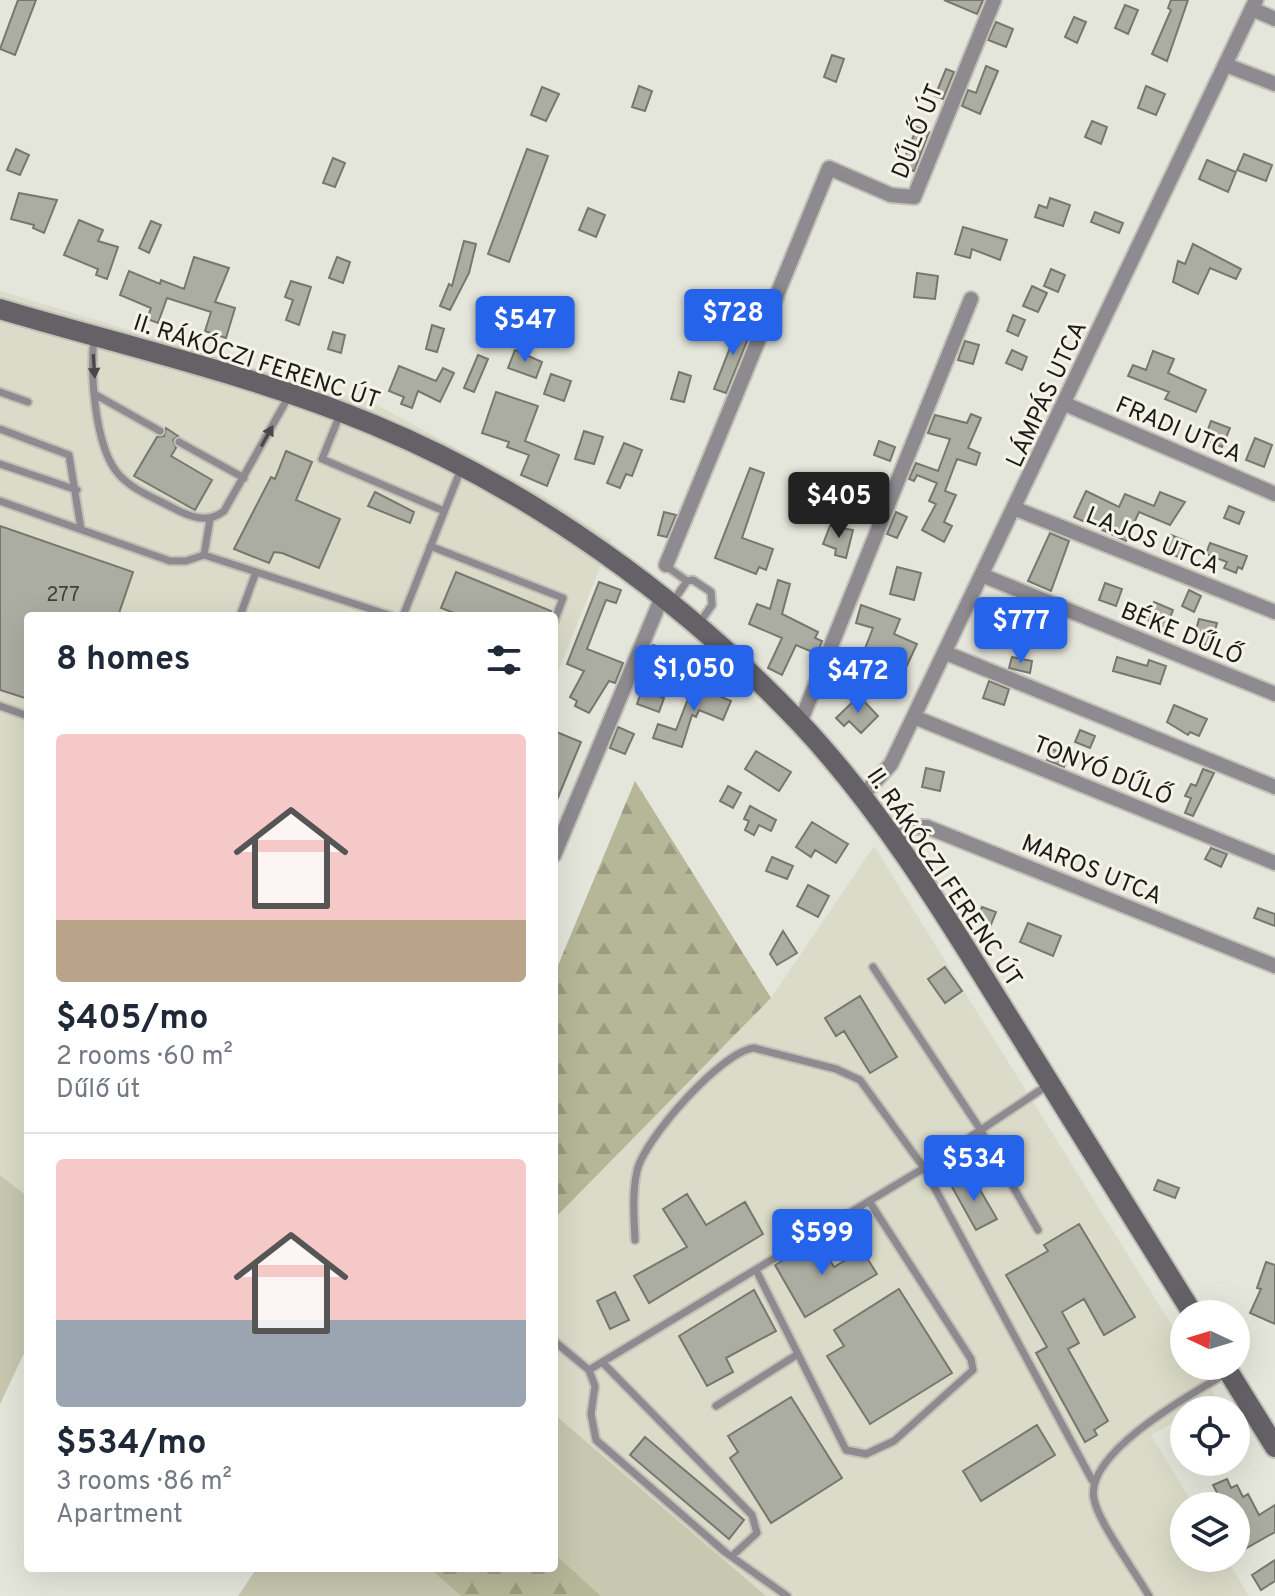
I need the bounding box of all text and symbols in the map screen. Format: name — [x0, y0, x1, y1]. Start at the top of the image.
street label: DŰLŐ ÚT — [884, 79, 951, 184]
pin: $728 — [686, 289, 780, 357]
pin: $547 — [478, 296, 572, 364]
text: $728 — [702, 298, 764, 331]
text: $547 — [494, 305, 556, 338]
street label: II. RÁKÓCZI FERENC ÚT — [129, 307, 384, 417]
street label: LÁMPÁS UTCA — [999, 316, 1095, 473]
one-way arrow — [88, 354, 101, 379]
street label: FRADI UTCA — [1111, 391, 1246, 471]
one-way arrow — [259, 425, 273, 447]
pin: $405 — [792, 472, 886, 540]
text: $405 — [806, 481, 872, 514]
street label: LAJOS UTCA — [1081, 501, 1224, 582]
house number: 277 — [46, 583, 80, 609]
street label: BÉKE DŰLŐ — [1116, 595, 1248, 673]
pin: $777 — [974, 597, 1068, 665]
text: $777 — [992, 606, 1050, 639]
icon: filters — [482, 638, 526, 682]
text: 8 homes — [56, 639, 190, 682]
pin: $1,050 — [629, 645, 759, 713]
pin: $472 — [811, 647, 905, 715]
text: $1,050 — [653, 654, 735, 687]
text: $472 — [827, 656, 889, 689]
street label: TONYÓ DŰLŐ — [1028, 728, 1177, 813]
street label: II. RÁKÓCZI FERENC ÚT — [859, 762, 1029, 993]
icon: home — [219, 786, 363, 930]
street label: MAROS UTCA — [1017, 829, 1166, 913]
text: $405/mo — [56, 998, 209, 1041]
text: 2 rooms · 60 m² — [56, 1041, 233, 1074]
text: Dűlő út — [56, 1074, 140, 1107]
pin: $534 — [927, 1135, 1021, 1203]
text: $534 — [942, 1144, 1006, 1177]
pin: $599 — [775, 1209, 869, 1277]
icon: home — [219, 1211, 363, 1355]
text: $599 — [790, 1218, 854, 1251]
north arrow — [1170, 1300, 1250, 1380]
map controls — [1170, 1300, 1250, 1572]
button: locate — [1170, 1396, 1250, 1476]
text: $534/mo — [56, 1423, 207, 1466]
text: 3 rooms · 86 m² — [56, 1466, 232, 1499]
button: layers — [1170, 1492, 1250, 1572]
text: Apartment — [56, 1499, 183, 1532]

